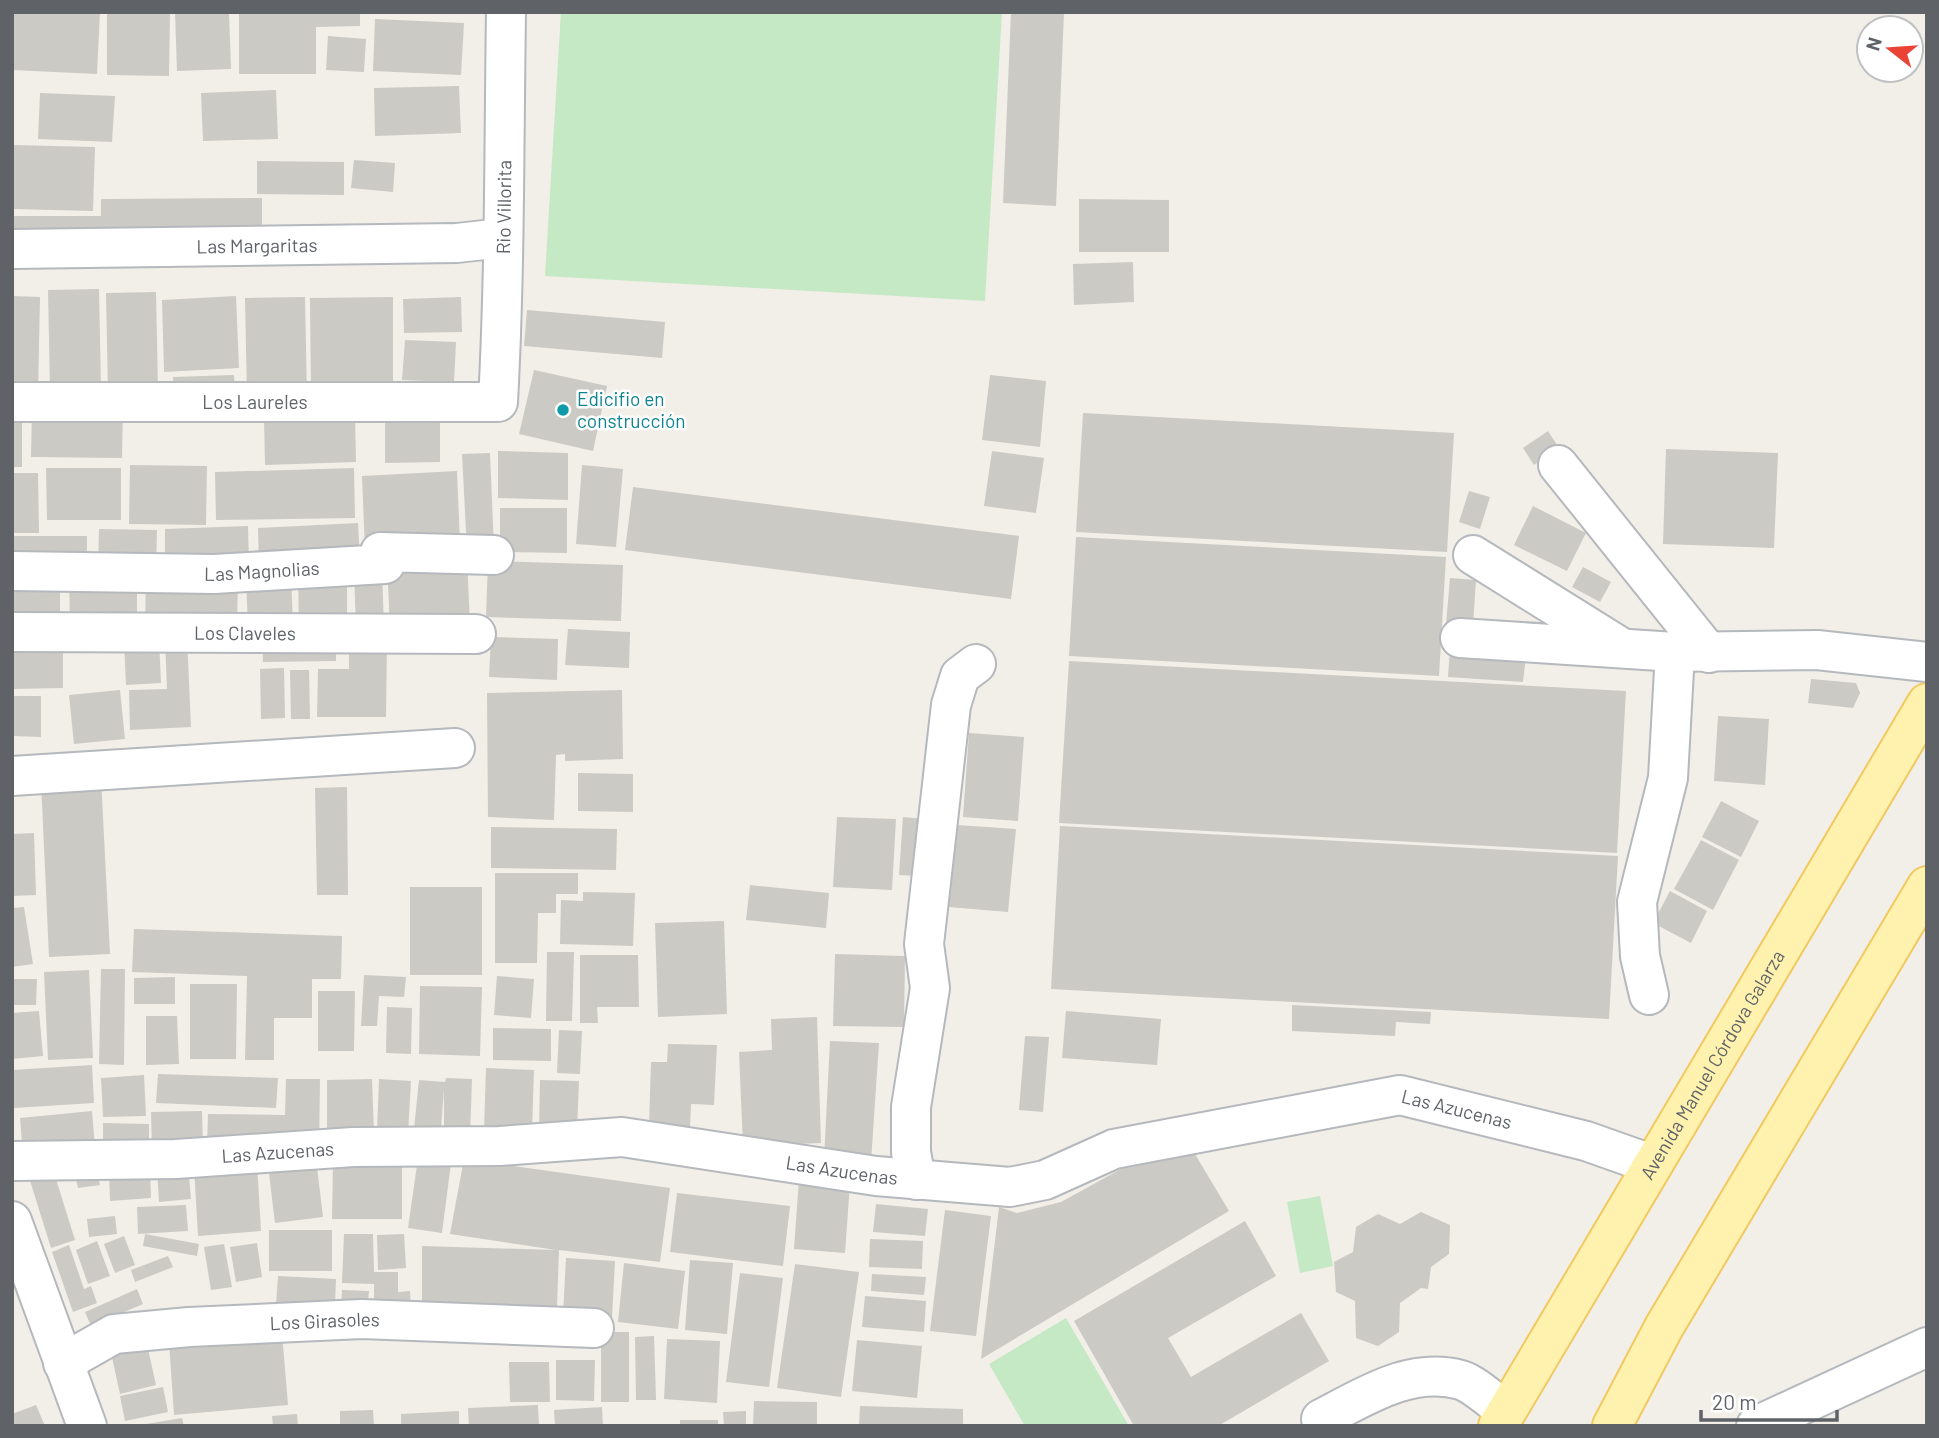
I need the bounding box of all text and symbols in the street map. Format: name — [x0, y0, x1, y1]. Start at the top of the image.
north arrow — [1855, 14, 1925, 84]
text: N — [1860, 34, 1886, 53]
street label: Rio Villorita — [491, 160, 515, 254]
street label: Las Margaritas — [196, 233, 318, 258]
place label: Edicifio en construcción — [577, 387, 686, 432]
street label: Los Laureles — [202, 390, 308, 413]
marker: Edicifio en construcción — [555, 402, 571, 418]
street label: Las Magnolias — [204, 556, 320, 585]
street label: Los Claveles — [194, 621, 296, 644]
street label: Avenida Manuel Córdova Galarza — [1635, 946, 1789, 1183]
street label: Las Azucenas — [1399, 1084, 1514, 1133]
street label: Las Azucenas — [221, 1136, 335, 1167]
street label: Las Azucenas — [784, 1150, 899, 1189]
street label: Los Girasoles — [269, 1307, 380, 1334]
scale bar — [1701, 1378, 1838, 1422]
text: 20 m — [1712, 1389, 1757, 1414]

